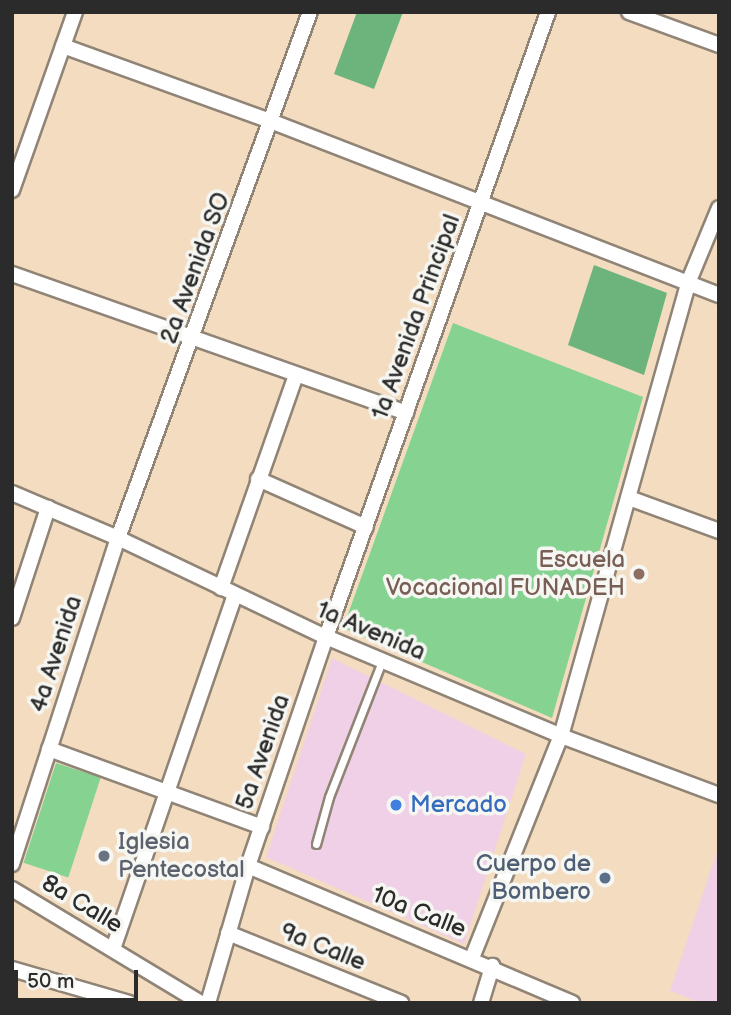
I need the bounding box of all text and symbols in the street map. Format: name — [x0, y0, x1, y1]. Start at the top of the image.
street label: 2a Avenida SO — [154, 188, 236, 348]
street label: 1a Avenida Principal — [366, 211, 466, 423]
place label: Escuela Vocacional FUNADEH — [386, 546, 625, 602]
marker: Escuela Vocacional FUNADEH — [631, 566, 647, 582]
street label: 4a Avenida — [24, 592, 88, 716]
street label: 1a Avenida — [312, 595, 430, 667]
street label: 5a Avenida — [230, 691, 296, 813]
place label: Mercado — [410, 791, 507, 819]
marker: Mercado — [388, 797, 404, 813]
place label: Iglesia Pentecostal — [118, 828, 245, 884]
marker: Iglesia Pentecostal — [96, 848, 112, 864]
place label: Cuerpo de Bombero — [476, 850, 591, 906]
street label: 8a Calle — [36, 869, 128, 939]
marker: Cuerpo de Bombero — [597, 870, 613, 886]
street label: 10a Calle — [368, 880, 470, 944]
street label: 9a Calle — [276, 917, 370, 977]
scale bar — [18, 956, 142, 1000]
text: 50 m — [27, 969, 74, 994]

